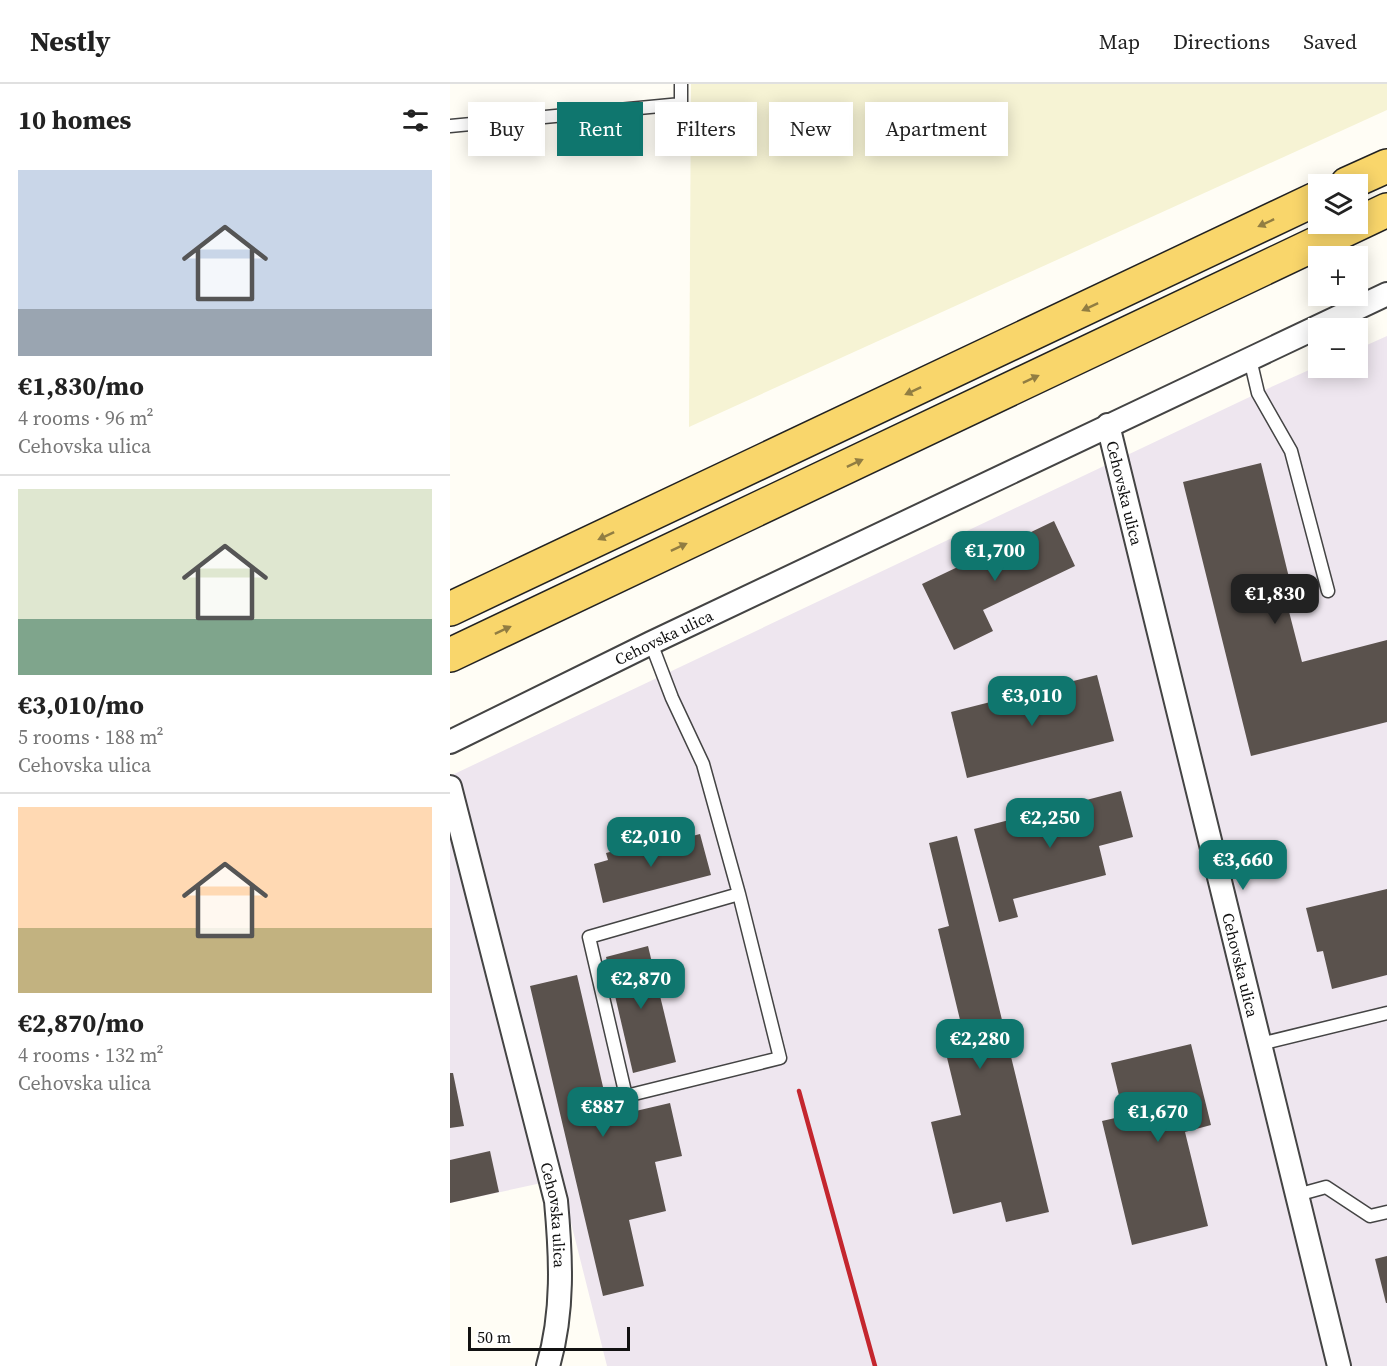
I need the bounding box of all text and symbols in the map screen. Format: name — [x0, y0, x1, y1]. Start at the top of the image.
text: Nestly — [30, 22, 110, 60]
text: Map — [1099, 27, 1140, 56]
text: Directions — [1173, 27, 1270, 56]
text: Saved — [1303, 27, 1357, 56]
text: 10 homes — [18, 102, 131, 138]
chip: Buy — [468, 102, 545, 156]
chip: Rent — [557, 102, 643, 156]
chip: Filters — [655, 102, 757, 156]
chip: New — [769, 102, 853, 156]
chip: Apartment — [865, 102, 1008, 156]
icon: filters — [399, 104, 432, 137]
map controls — [1308, 174, 1368, 378]
button: layers — [1308, 174, 1368, 234]
icon: home — [171, 209, 279, 317]
one-way arrow — [1257, 219, 1274, 228]
button: + — [1308, 246, 1368, 306]
one-way arrow — [1081, 303, 1098, 312]
button: − — [1308, 318, 1368, 378]
text: €1,830/mo — [18, 368, 144, 404]
one-way arrow — [1023, 375, 1040, 384]
one-way arrow — [905, 386, 922, 395]
text: 4 rooms · 96 m² — [18, 404, 154, 432]
text: Cehovska ulica — [18, 432, 151, 460]
street label: Cehovska ulica — [1101, 439, 1148, 548]
one-way arrow — [847, 458, 864, 467]
icon: home — [171, 528, 279, 636]
pin: €1,700 — [946, 531, 1044, 582]
one-way arrow — [598, 532, 615, 541]
text: €1,700 — [965, 536, 1025, 564]
one-way arrow — [670, 542, 688, 552]
pin: €1,830 — [1226, 574, 1324, 625]
text: €1,830 — [1245, 579, 1305, 607]
street label: Cehovska ulica — [611, 604, 717, 670]
one-way arrow — [494, 626, 511, 635]
pin: €3,010 — [983, 676, 1081, 727]
text: €3,010 — [1002, 681, 1062, 709]
text: €3,010/mo — [18, 687, 144, 723]
text: 5 rooms · 188 m² — [18, 723, 164, 751]
text: Cehovska ulica — [18, 751, 151, 779]
pin: €2,250 — [1001, 798, 1099, 849]
text: €2,250 — [1020, 803, 1080, 831]
pin: €2,010 — [602, 817, 700, 868]
text: €2,010 — [621, 822, 681, 850]
pin: €3,660 — [1194, 840, 1292, 891]
text: €3,660 — [1213, 845, 1273, 873]
icon: home — [171, 846, 279, 954]
street label: Cehovska ulica — [1217, 910, 1264, 1020]
pin: €2,870 — [592, 959, 690, 1010]
text: €2,870 — [611, 964, 671, 992]
text: €2,870/mo — [18, 1005, 144, 1041]
pin: €2,280 — [931, 1019, 1029, 1070]
text: €2,280 — [950, 1024, 1010, 1052]
text: 4 rooms · 132 m² — [18, 1041, 164, 1069]
text: Cehovska ulica — [18, 1069, 151, 1097]
pin: €887 — [567, 1087, 639, 1138]
text: €887 — [581, 1092, 625, 1120]
pin: €1,670 — [1109, 1092, 1207, 1143]
text: €1,670 — [1128, 1097, 1188, 1125]
street label: Cehovska ulica — [535, 1160, 571, 1269]
scale bar — [468, 1324, 630, 1352]
text: 50 m — [477, 1326, 511, 1348]

